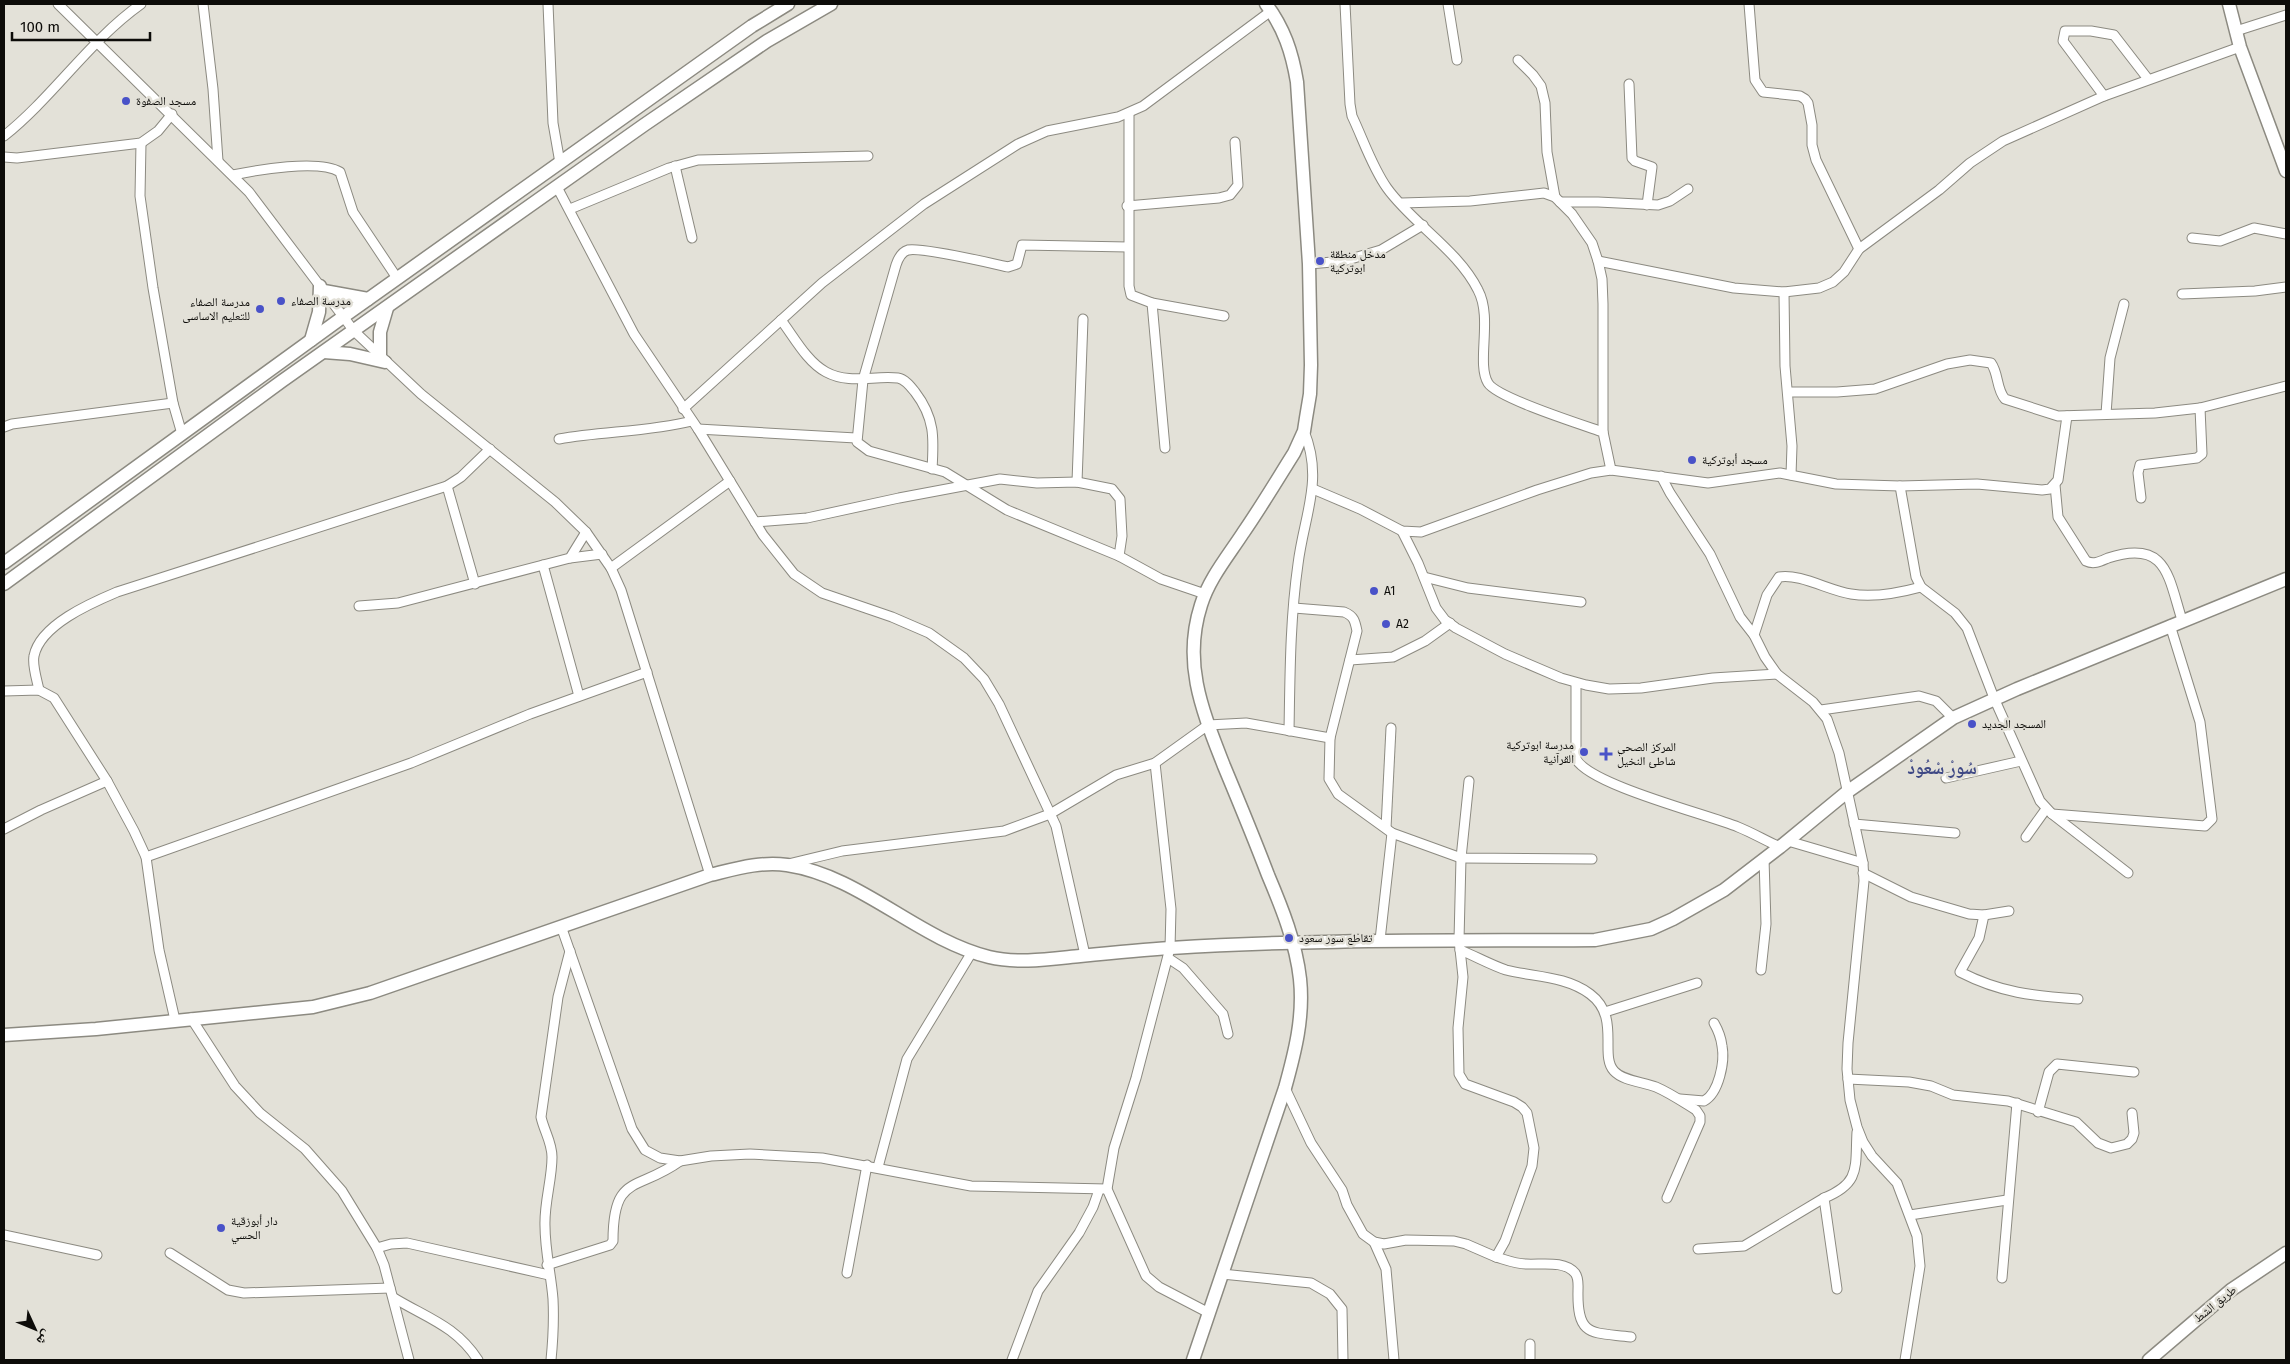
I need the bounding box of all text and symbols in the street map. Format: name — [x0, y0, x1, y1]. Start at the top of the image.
scale bar — [12, 10, 150, 42]
text: 100 m — [20, 18, 60, 36]
place label: مسجد الصفوة — [136, 94, 196, 108]
marker: مسجد الصفوة — [120, 95, 132, 107]
place label: مدخل منطقة ابوتركية — [1330, 247, 1386, 275]
marker: مدخل منطقة ابوتركية — [1314, 255, 1326, 267]
place label: مدرسة الصفاء — [291, 294, 351, 308]
place label: مدرسة الصفاء للتعليم الاساسى — [182, 295, 250, 324]
marker: مدرسة الصفاء — [275, 295, 287, 307]
marker: مدرسة الصفاء للتعليم الاساسى — [254, 303, 266, 315]
place label: مسجد أبوتركية — [1702, 453, 1768, 467]
marker: مسجد أبوتركية — [1686, 454, 1698, 466]
place label: A1 — [1384, 584, 1395, 598]
marker: A1 — [1368, 585, 1380, 597]
place label: A2 — [1396, 617, 1409, 631]
marker: A2 — [1380, 618, 1392, 630]
place label: المسجد الجديد — [1982, 717, 2046, 731]
marker: المسجد الجديد — [1966, 718, 1978, 730]
place label: مدرسة ابوتركية القرآنية — [1506, 738, 1574, 766]
place label: المركز الصحي شاطئ النخيل — [1617, 740, 1676, 768]
marker: مدرسة ابوتركية القرآنية — [1578, 746, 1590, 758]
marker: المركز الصحي شاطئ النخيل — [1599, 747, 1613, 761]
district label: سُورْ سْعُودْ — [1907, 757, 1977, 779]
place label: تقاطع سور سعود — [1299, 931, 1373, 945]
marker: تقاطع سور سعود — [1283, 932, 1295, 944]
place label: دار أبوزقية الحسي — [231, 1214, 278, 1245]
marker: دار أبوزقية الحسي — [215, 1222, 227, 1234]
street label: طريق الشط — [2191, 1283, 2239, 1325]
north arrow — [10, 1304, 60, 1354]
text: ش — [33, 1326, 55, 1349]

